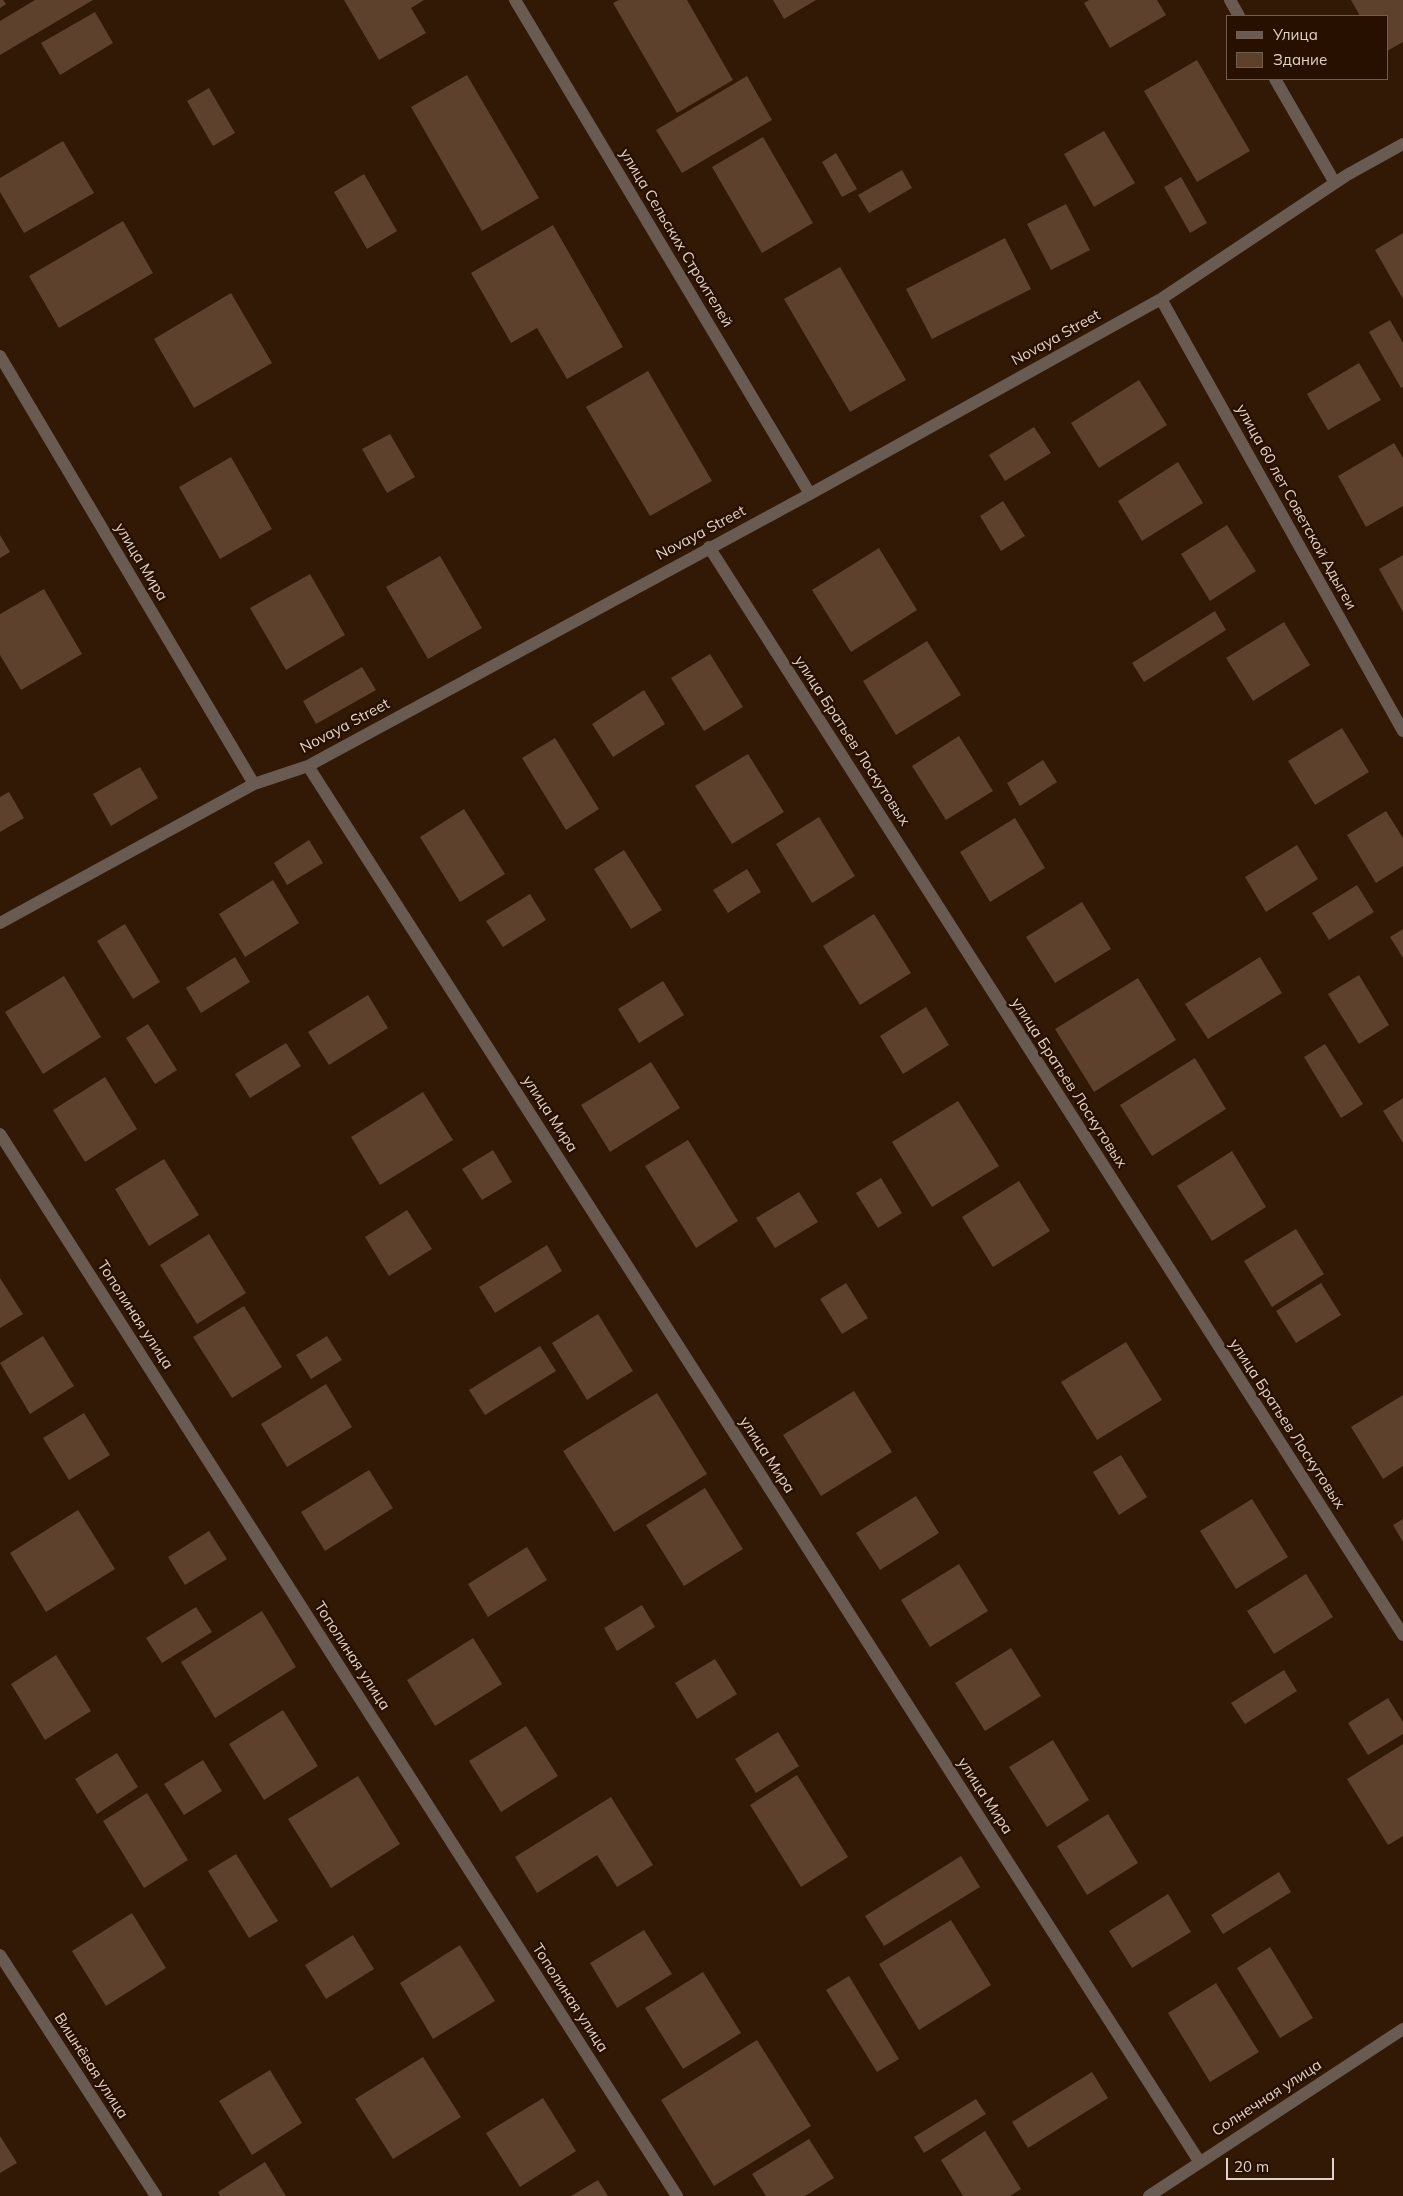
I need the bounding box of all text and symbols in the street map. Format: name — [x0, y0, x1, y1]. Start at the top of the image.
legend — [1226, 15, 1388, 80]
text: Улица — [1273, 25, 1318, 44]
text: Здание — [1273, 50, 1327, 69]
street label: улица Сельских Строителей — [616, 146, 736, 330]
street label: Novaya Street — [1009, 306, 1103, 370]
street label: улица 60 лет Советской Адыгеи — [1232, 401, 1360, 613]
street label: Novaya Street — [653, 502, 749, 564]
street label: улица Мира — [111, 520, 171, 604]
street label: улица Братьев Лоскутовых — [790, 653, 914, 829]
street label: Novaya Street — [297, 695, 393, 757]
street label: улица Братьев Лоскутовых — [1007, 995, 1131, 1171]
street label: улица Мира — [519, 1072, 581, 1156]
street label: Тополиная улица — [93, 1257, 177, 1373]
street label: улица Братьев Лоскутовых — [1225, 1336, 1349, 1512]
street label: улица Мира — [736, 1413, 798, 1497]
street label: Тополиная улица — [310, 1598, 394, 1714]
street label: улица Мира — [954, 1754, 1016, 1838]
street label: Тополиная улица — [528, 1940, 612, 2056]
street label: Вишнёвая улица — [50, 2010, 132, 2122]
street label: Солнечная улица — [1209, 2056, 1325, 2140]
scale bar — [1228, 2148, 1336, 2180]
text: 20 m — [1234, 2157, 1269, 2176]

